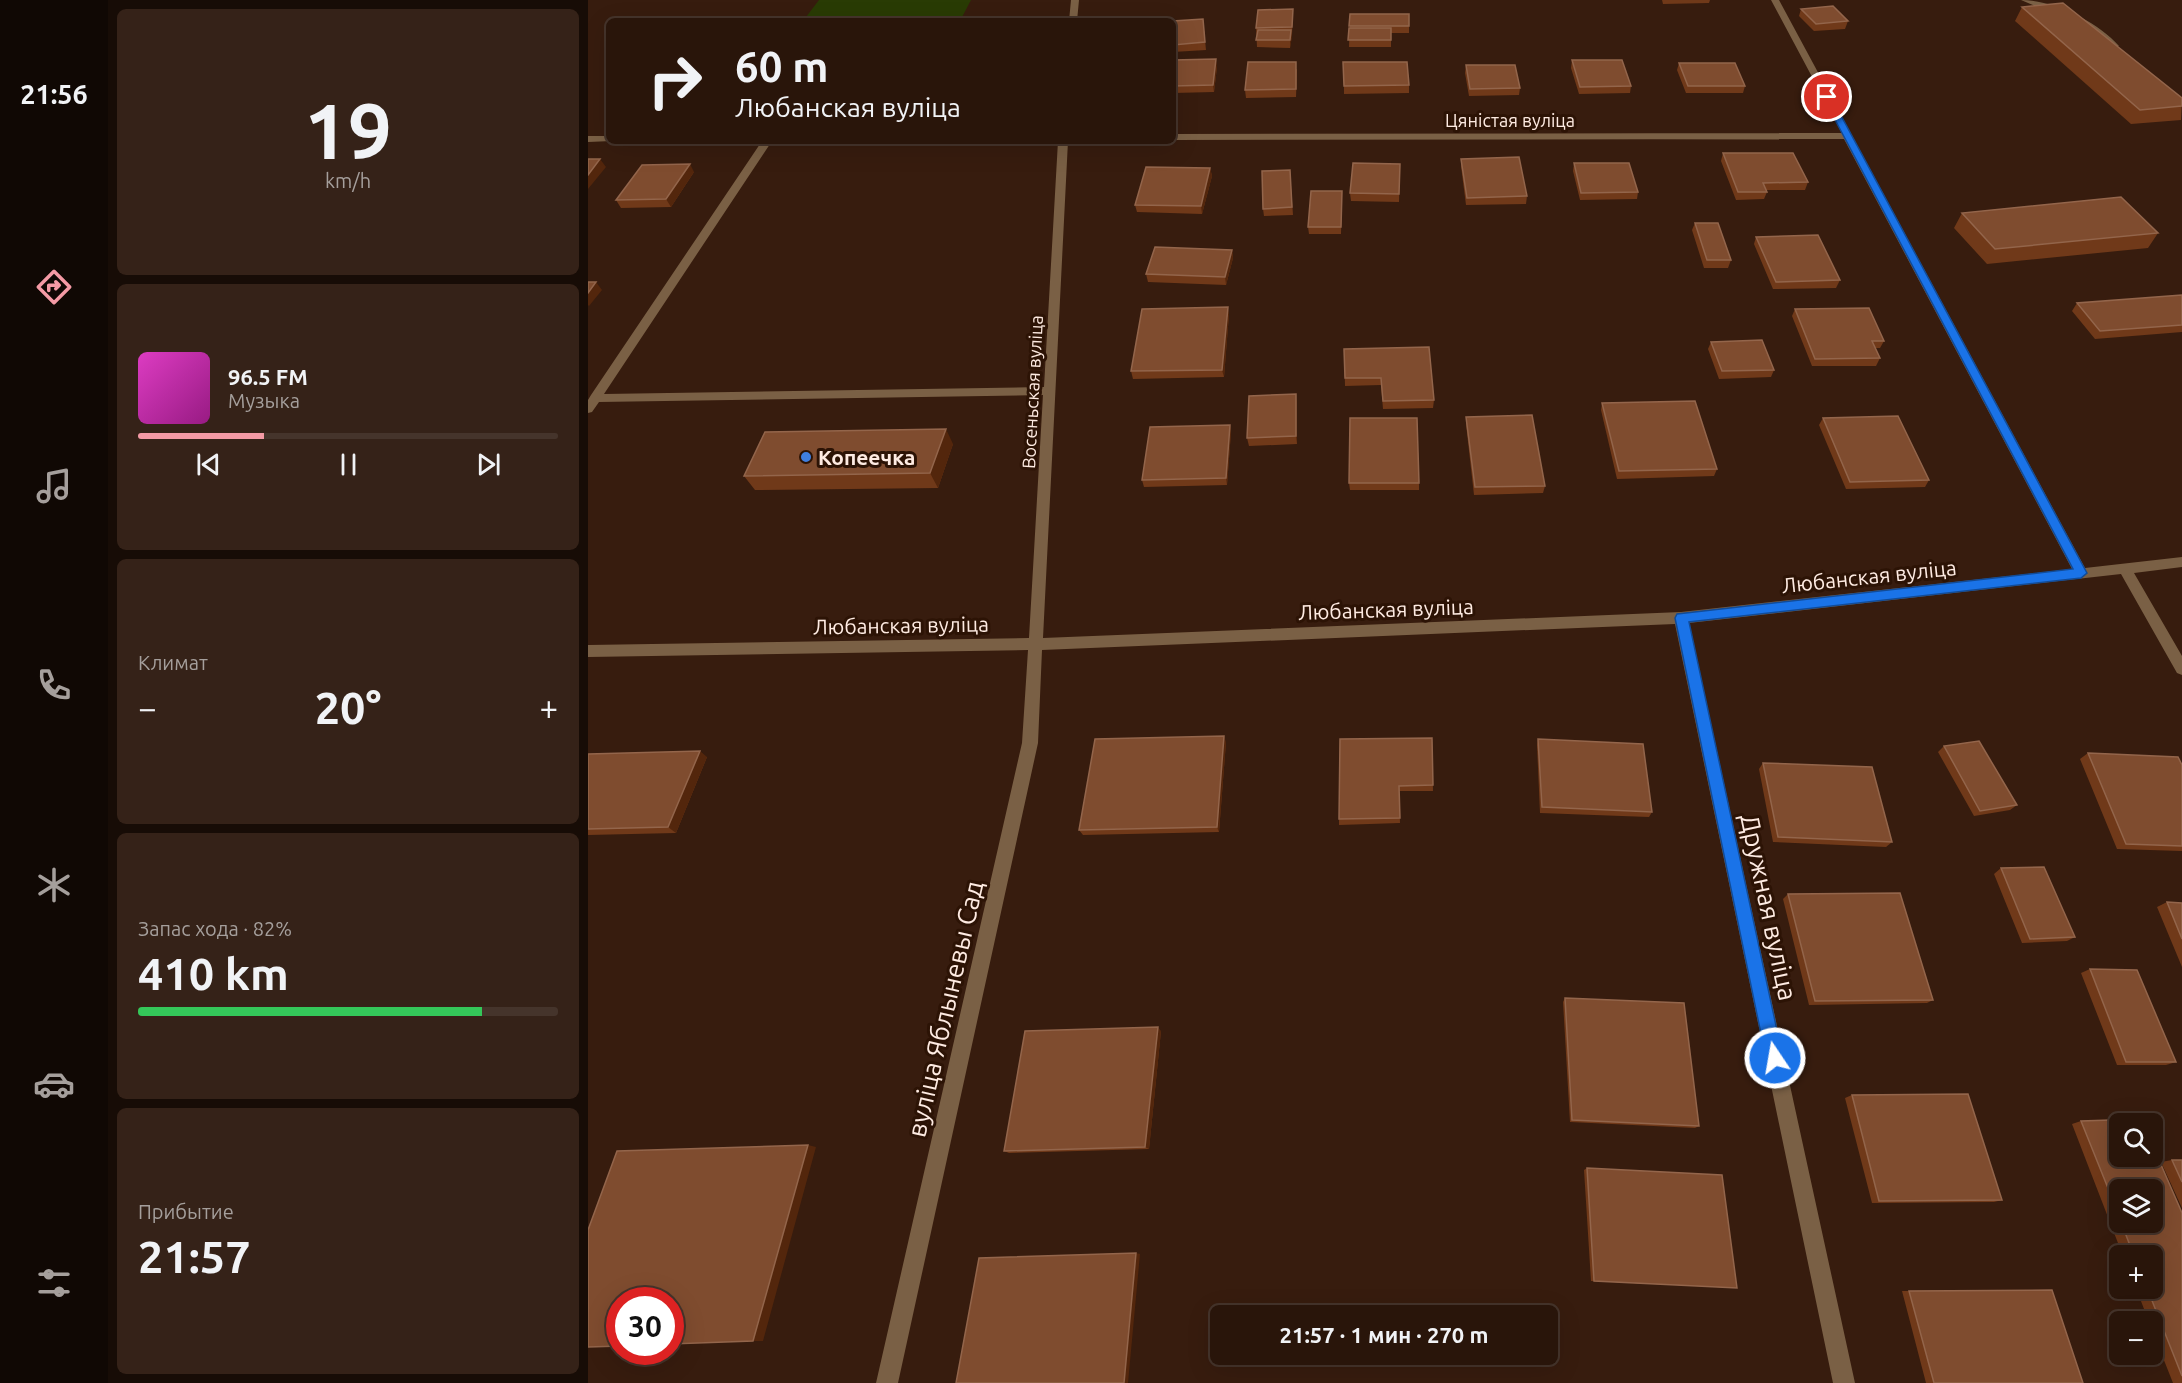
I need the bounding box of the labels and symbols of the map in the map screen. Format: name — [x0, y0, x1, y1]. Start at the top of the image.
pin — [1801, 71, 1852, 122]
street label: Цяністая вуліца — [1445, 110, 1575, 130]
street label: Восеньская вуліца — [1018, 315, 1046, 469]
place label: Копеечка — [818, 445, 915, 469]
marker: Копеечка — [799, 450, 813, 464]
street label: Любанская вуліца — [1780, 555, 1958, 597]
street label: Любанская вуліца — [1298, 594, 1474, 624]
street label: Любанская вуліца — [813, 611, 989, 639]
street label: Дружная вуліца — [1735, 811, 1803, 1003]
street label: вуліца Яблыневы Сад — [901, 878, 989, 1140]
position arrow — [1743, 1026, 1807, 1090]
speed limit sign: 30 — [606, 1287, 684, 1365]

